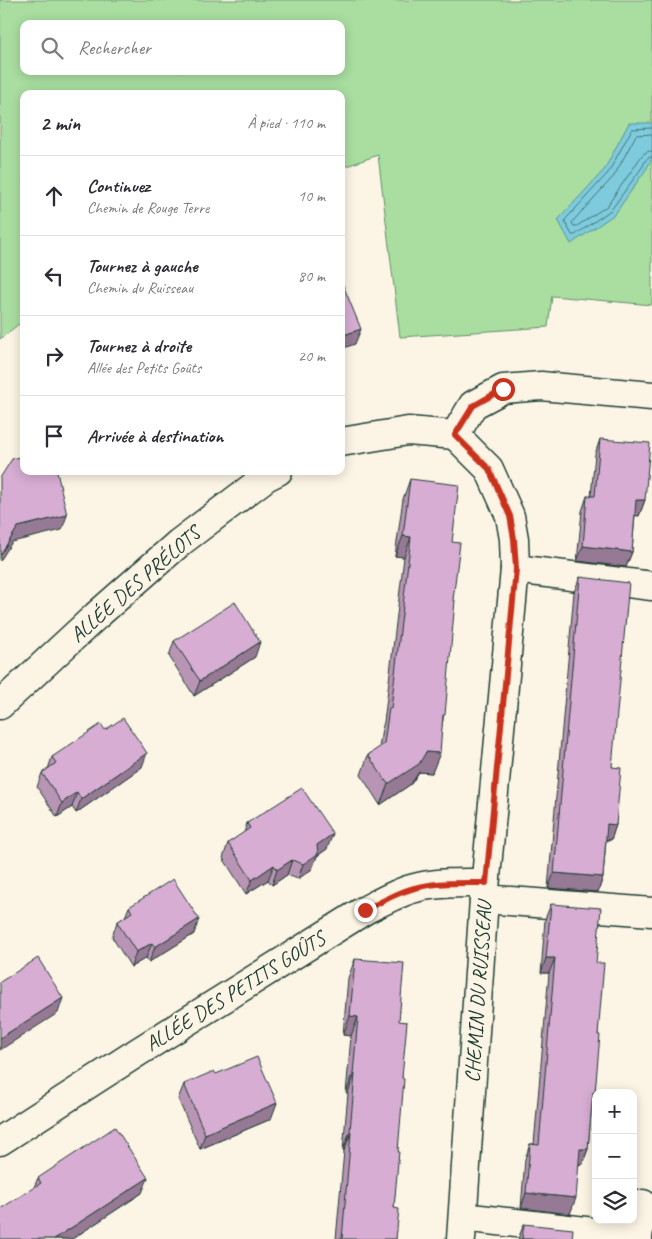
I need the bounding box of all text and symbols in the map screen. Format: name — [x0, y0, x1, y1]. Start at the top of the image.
search box — [20, 20, 345, 75]
icon: search — [38, 34, 66, 62]
text: Rechercher — [78, 36, 151, 60]
text: 2 min — [40, 110, 80, 136]
text: À pied · 110 m — [247, 113, 325, 133]
text: Continuez — [87, 174, 150, 198]
icon: ahead — [40, 182, 68, 210]
text: 10 m — [298, 186, 325, 206]
text: Chemin de Rouge Terre — [87, 198, 209, 218]
text: Tournez à gauche — [87, 254, 198, 278]
icon: left — [40, 262, 68, 290]
text: 80 m — [298, 266, 325, 286]
text: Chemin du Ruisseau — [87, 278, 193, 298]
text: Tournez à droite — [87, 334, 191, 358]
icon: right — [40, 342, 68, 370]
text: 20 m — [298, 346, 325, 366]
text: Allée des Petits Goûts — [87, 358, 201, 378]
route start — [492, 378, 515, 401]
icon: arrive — [40, 422, 68, 450]
text: Arrivée à destination — [87, 424, 223, 448]
street label: ALLÉE DES PRÉLOTS — [64, 518, 208, 648]
street label: CHEMIN DU RUISSEAU — [459, 897, 498, 1083]
route end — [354, 899, 377, 922]
street label: ALLÉE DES PETITS GOÛTS — [140, 924, 332, 1057]
map controls — [592, 1089, 637, 1224]
button: + — [592, 1089, 637, 1134]
button: − — [592, 1134, 637, 1179]
button: layers — [592, 1179, 637, 1224]

